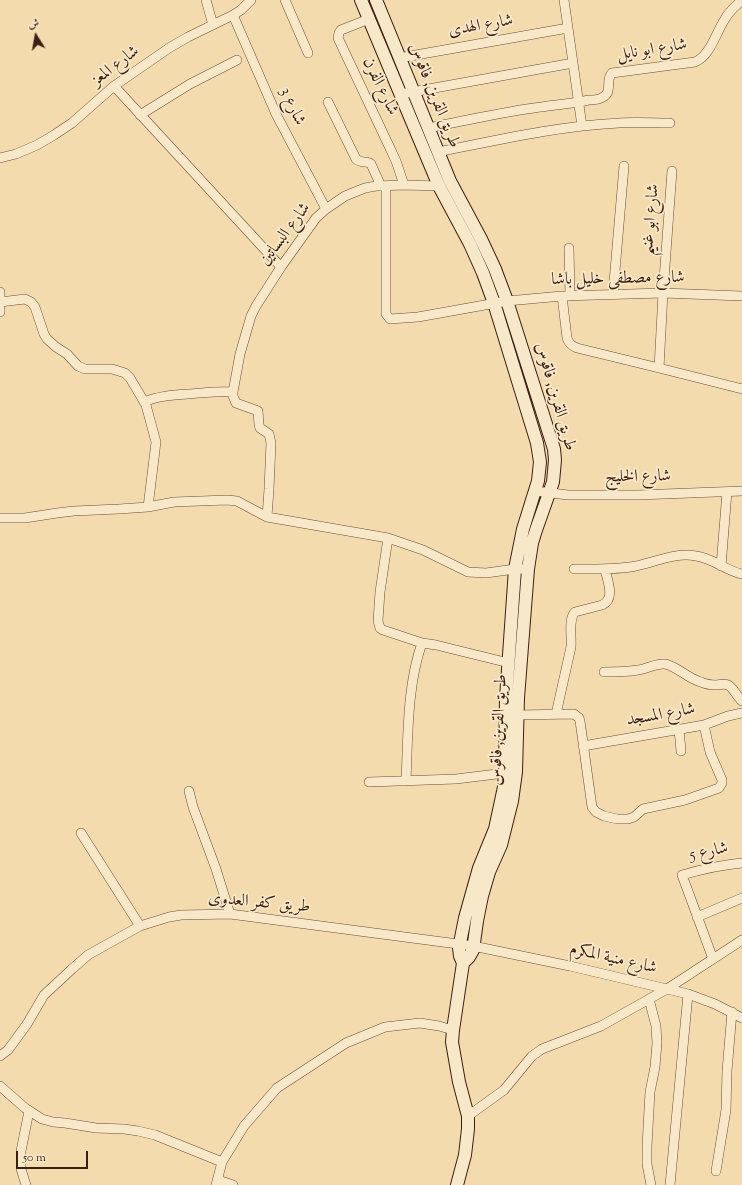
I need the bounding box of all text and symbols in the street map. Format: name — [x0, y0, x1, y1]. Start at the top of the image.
street label: شارع الهدى — [447, 11, 515, 43]
text: ش — [27, 15, 41, 33]
north arrow — [16, 16, 56, 56]
street label: شارع ابو نايل — [615, 35, 689, 67]
street label: طريق القرين, فاقوس — [403, 40, 463, 152]
street label: شارع المعز — [88, 42, 144, 92]
street label: شارع الفرن — [356, 55, 402, 119]
street label: شارع 3 — [273, 85, 309, 129]
street label: شارع ابو غنيم — [639, 184, 665, 256]
street label: شارع البساتين — [256, 199, 316, 271]
street label: شارع مصطفى خليل باشا — [551, 269, 685, 291]
street label: طريق القرين, فاقوس — [529, 341, 579, 453]
street label: شارع الخليج — [605, 467, 671, 489]
street label: طريق القرين, فاقوس — [487, 674, 513, 786]
street label: شارع المسجد — [625, 700, 697, 732]
street label: شارع 5 — [688, 839, 730, 867]
street label: طريق كفر العدوى — [207, 889, 311, 919]
street label: شارع منية المكرم — [567, 940, 659, 980]
scale bar — [18, 1143, 90, 1169]
text: 50 m — [23, 1149, 46, 1167]

